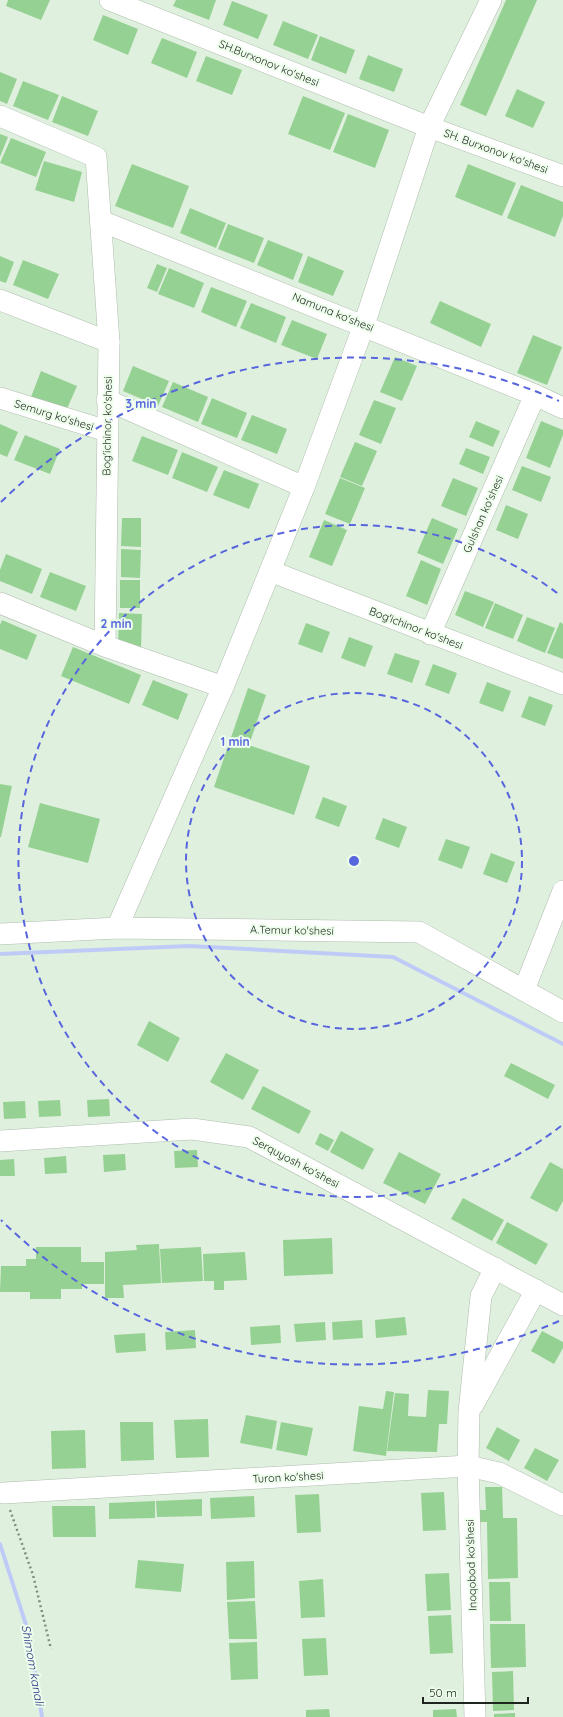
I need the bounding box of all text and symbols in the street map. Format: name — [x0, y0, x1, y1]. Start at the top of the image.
street label: SH.Burxonov ko'shesi — [217, 36, 321, 90]
street label: SH. Burxonov ko'shesi — [442, 126, 550, 176]
street label: Namuna ko'shesi — [290, 289, 376, 335]
street label: Bog'ichinor ko'shesi — [99, 376, 115, 476]
street label: Semurg ko'shesi — [13, 396, 95, 434]
text: 3 min — [126, 396, 156, 411]
street label: Gulshan ko'shesi — [460, 473, 506, 555]
street label: Bog'ichinor ko'shesi — [367, 604, 465, 652]
text: 2 min — [100, 616, 132, 631]
text: 1 min — [220, 734, 250, 749]
centre of rings — [347, 854, 361, 868]
street label: A.Temur ko'shesi — [250, 922, 334, 938]
street label: Serquyosh ko'shesi — [250, 1133, 342, 1191]
street label: Turon ko'shesi — [252, 1468, 324, 1486]
street label: Inoqobod ko'shesi — [462, 1519, 480, 1611]
water label: Shimom kanali — [19, 1623, 48, 1708]
scale bar — [423, 1679, 528, 1705]
text: 50 m — [429, 1685, 457, 1700]

